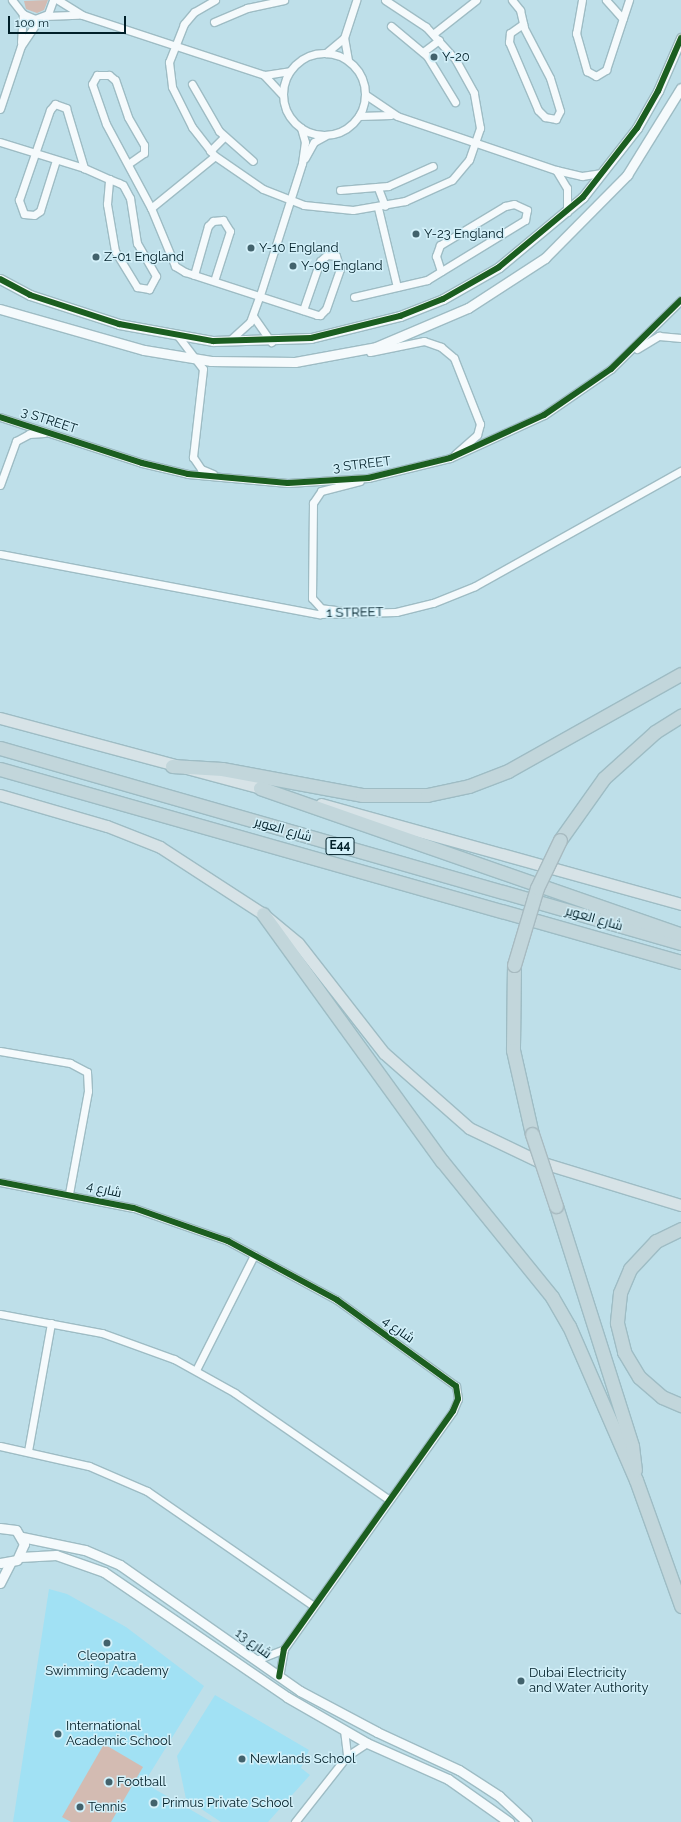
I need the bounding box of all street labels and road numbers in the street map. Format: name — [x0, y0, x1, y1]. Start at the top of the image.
street label: 3 STREET — [19, 405, 79, 437]
street label: 3 STREET — [332, 454, 392, 476]
street label: 1 STREET — [326, 605, 384, 621]
street label: شارع العوير — [253, 814, 313, 846]
road number: E44 — [325, 836, 355, 856]
street label: شارع العوير — [564, 903, 624, 935]
street label: شارع 4 — [85, 1178, 123, 1202]
street label: شارع 4 — [379, 1313, 417, 1347]
street label: شارع 13 — [232, 1626, 274, 1662]

